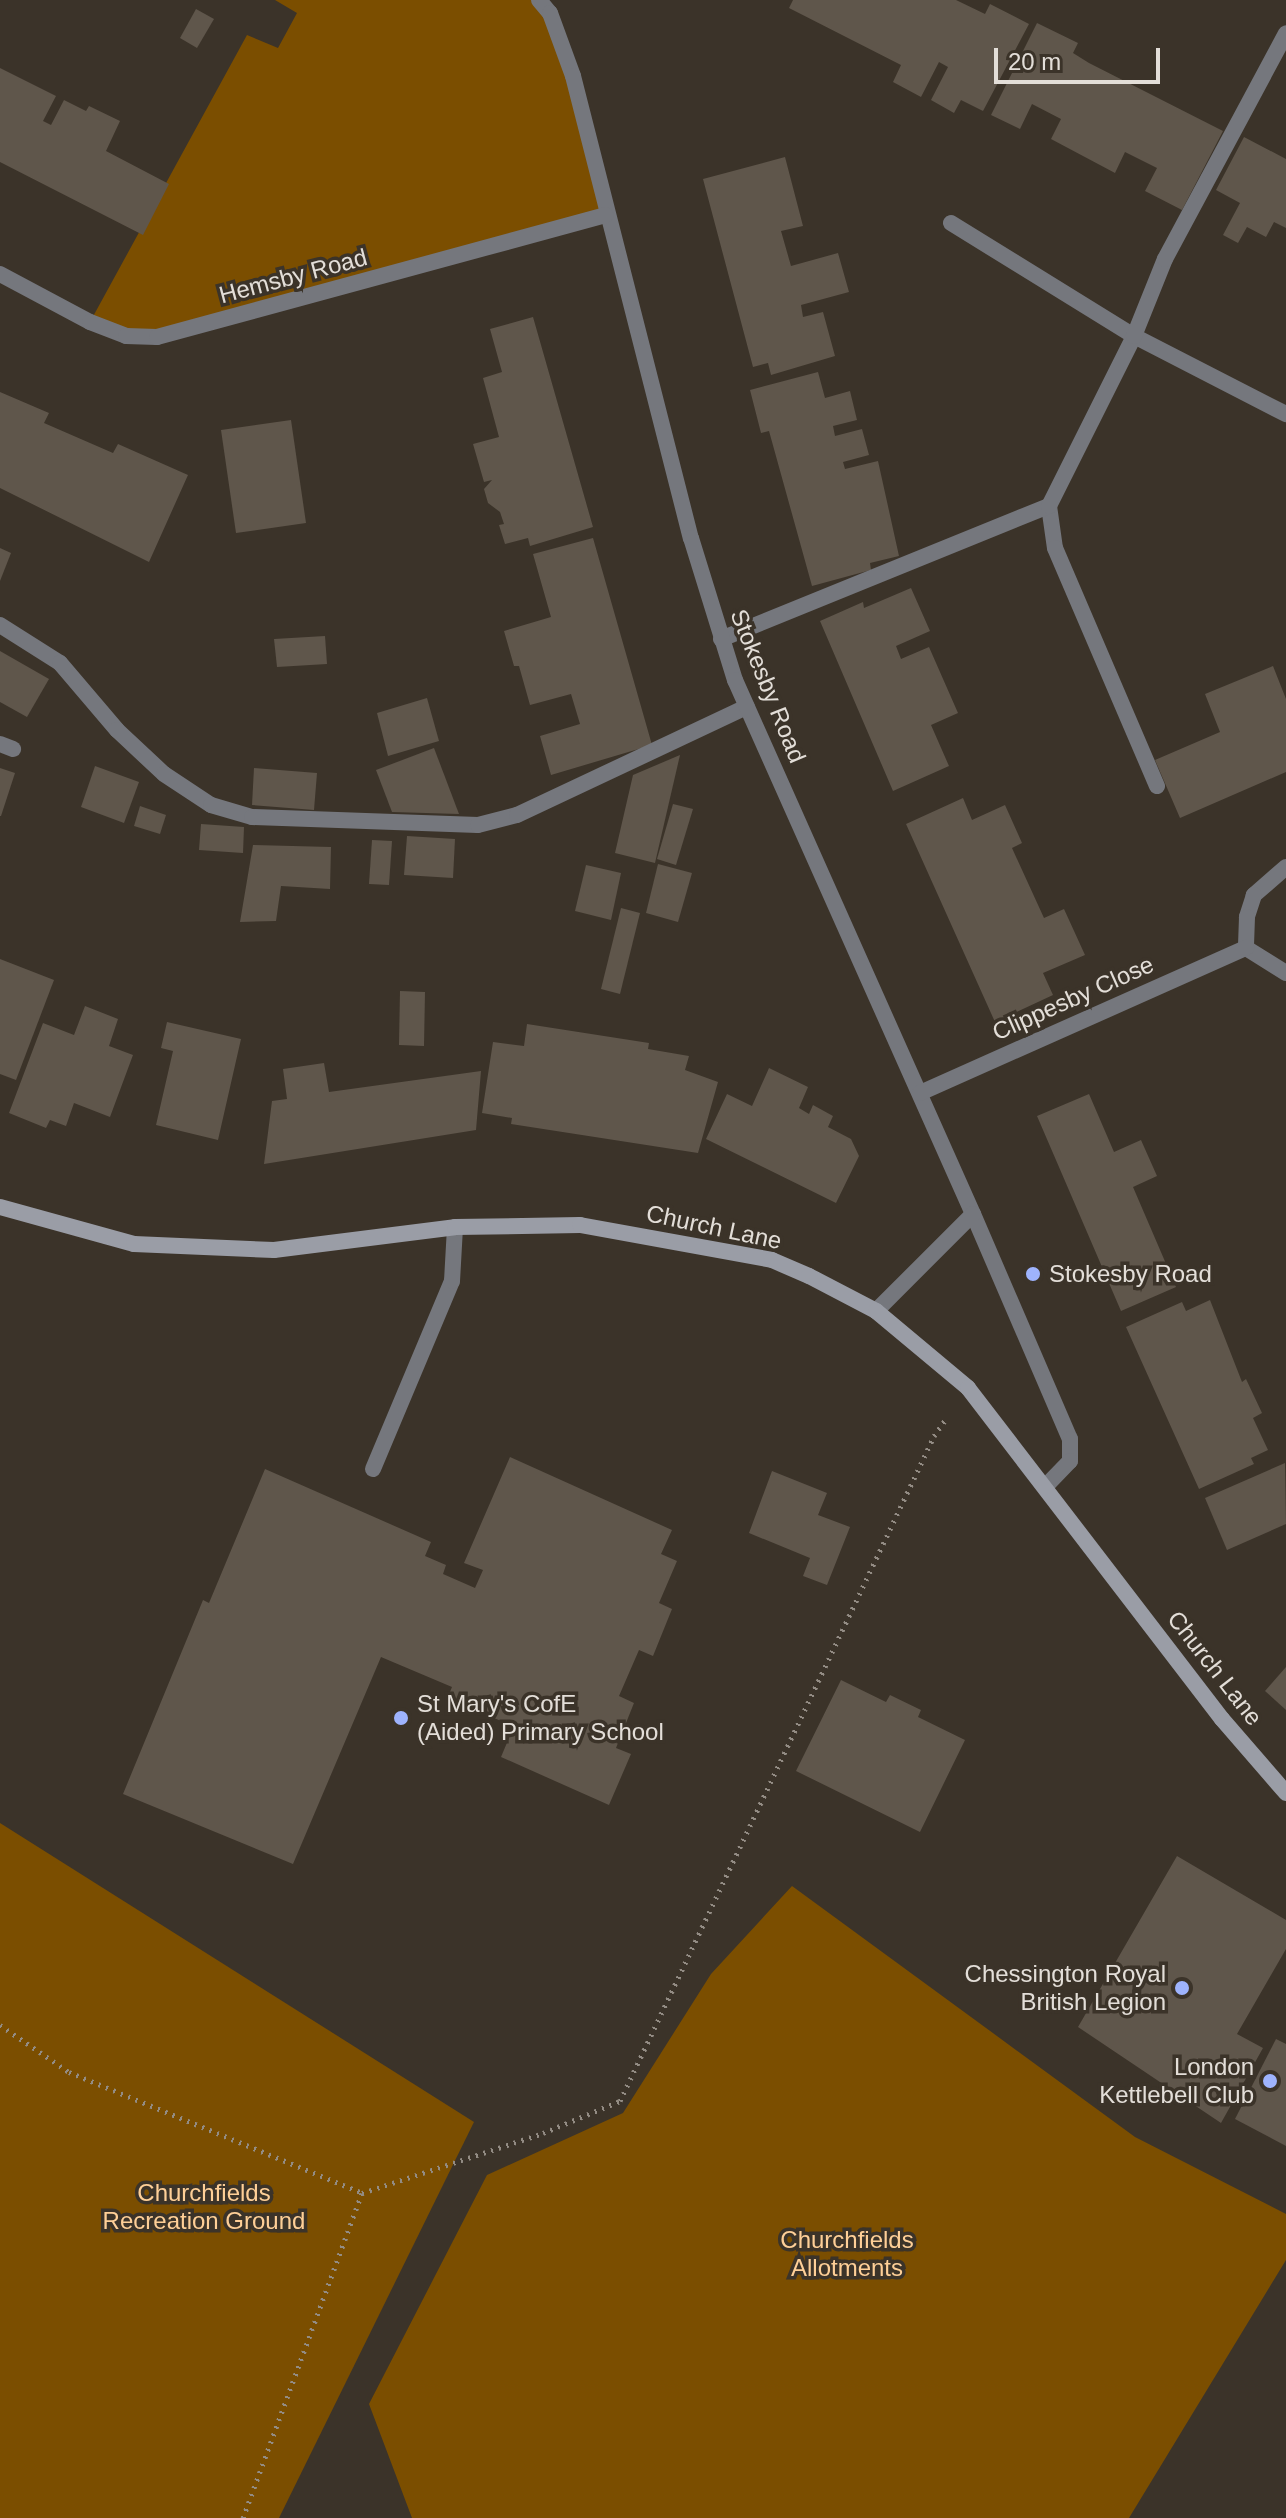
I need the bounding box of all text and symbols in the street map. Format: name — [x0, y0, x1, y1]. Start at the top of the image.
scale bar — [998, 32, 1164, 82]
text: 20 m — [1008, 48, 1061, 75]
street label: Hemsby Road — [216, 242, 370, 310]
street label: Stokesby Road — [724, 605, 812, 767]
street label: Clippesby Close — [988, 950, 1158, 1046]
street label: Church Lane — [644, 1199, 784, 1255]
place label: Stokesby Road — [1049, 1260, 1212, 1288]
marker: Stokesby Road — [1024, 1265, 1042, 1283]
street label: Church Lane — [1161, 1605, 1269, 1731]
place label: St Mary's CofE (Aided) Primary School — [417, 1690, 664, 1746]
marker: St Mary's CofE (Aided) Primary School — [392, 1709, 410, 1727]
place label: Chessington Royal British Legion — [965, 1960, 1166, 2016]
marker: Chessington Royal British Legion — [1173, 1979, 1191, 1997]
place label: London Kettlebell Club — [1099, 2053, 1254, 2109]
marker: London Kettlebell Club — [1261, 2072, 1279, 2090]
park label: Churchfields Recreation Ground — [103, 2179, 305, 2235]
park label: Churchfields Allotments — [780, 2226, 914, 2282]

